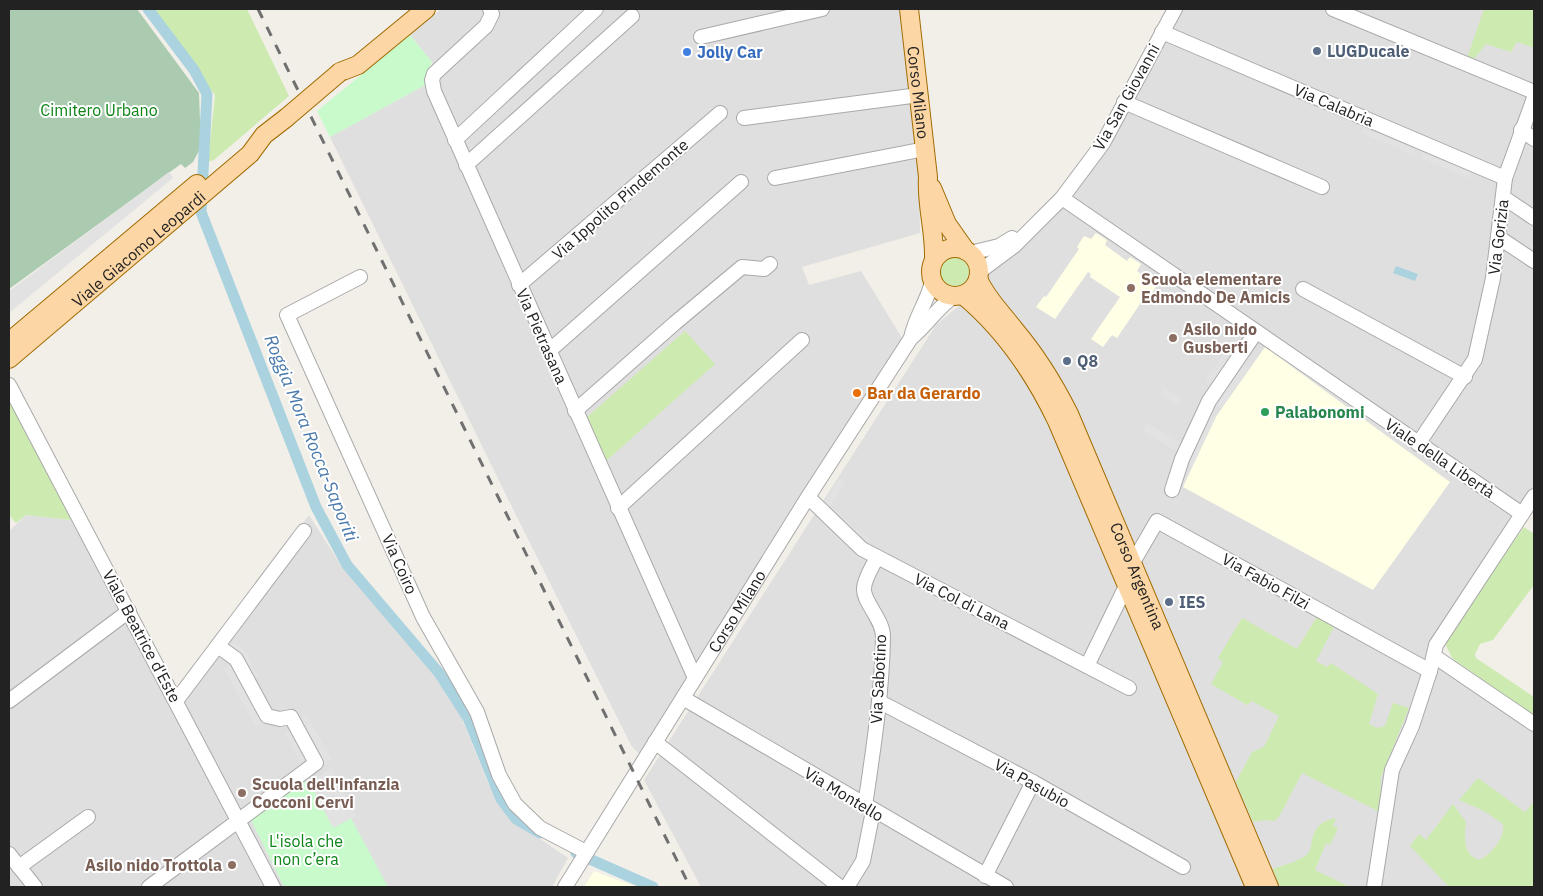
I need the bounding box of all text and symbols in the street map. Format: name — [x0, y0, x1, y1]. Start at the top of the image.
street label: Via San Giovanni — [1088, 40, 1164, 154]
place label: LUGDucale — [1327, 41, 1409, 61]
place label: Jolly Car — [697, 42, 763, 62]
street label: Corso Milano — [903, 45, 934, 140]
marker: LUGDucale — [1311, 45, 1323, 57]
marker: Jolly Car — [681, 46, 693, 58]
street label: Via Calabria — [1291, 79, 1378, 131]
park label: Cimitero Urbano — [40, 100, 158, 120]
street label: Via Ippolito Pindemonte — [548, 134, 692, 264]
street label: Viale Giacomo Leopardi — [68, 186, 209, 311]
street label: Via Gorizia — [1483, 198, 1513, 276]
place label: Scuola elementare Edmondo De Amicis — [1141, 269, 1290, 307]
marker: Scuola elementare Edmondo De Amicis — [1125, 282, 1137, 294]
street label: Via Pietrasana — [512, 285, 572, 387]
place label: Asilo nido Gusberti — [1183, 319, 1257, 357]
water label: Roggia Mora Rocca-Saporiti — [259, 331, 364, 545]
marker: Asilo nido Gusberti — [1167, 332, 1179, 344]
place label: Q8 — [1077, 351, 1098, 371]
marker: Q8 — [1061, 355, 1073, 367]
place label: Bar da Gerardo — [867, 383, 981, 403]
marker: Bar da Gerardo — [851, 387, 863, 399]
place label: Palabonomi — [1275, 402, 1365, 422]
marker: Palabonomi — [1259, 406, 1271, 418]
street label: Viale della Libertà — [1381, 414, 1499, 502]
street label: Corso Argentina — [1106, 519, 1169, 633]
street label: Via Coiro — [378, 531, 422, 597]
street label: Via Fabio Filzi — [1218, 549, 1314, 613]
street label: Viale Beatrice d'Este — [99, 566, 186, 706]
street label: Corso Milano — [704, 566, 770, 656]
street label: Via Col di Lana — [911, 568, 1013, 634]
place label: IES — [1179, 592, 1206, 612]
marker: IES — [1163, 596, 1175, 608]
street label: Via Sabotino — [866, 634, 890, 724]
street label: Via Pasubio — [991, 754, 1073, 812]
street label: Via Montello — [801, 763, 887, 826]
place label: Scuola dell'infanzia Cocconi Cervi — [252, 774, 400, 812]
marker: Scuola dell'infanzia Cocconi Cervi — [236, 787, 248, 799]
park label: L'isola che non c’era — [269, 831, 343, 869]
place label: Asilo nido Trottola — [85, 855, 222, 875]
marker: Asilo nido Trottola — [226, 859, 238, 871]

